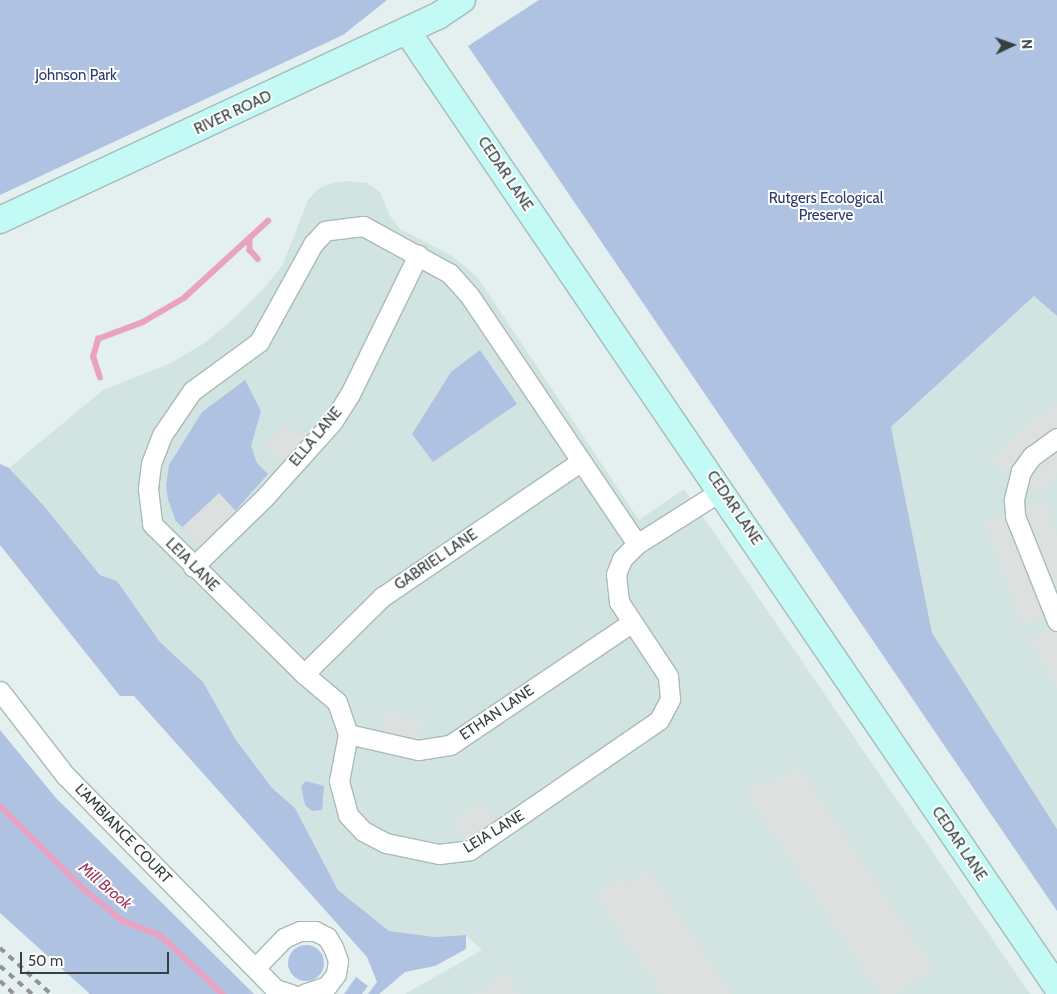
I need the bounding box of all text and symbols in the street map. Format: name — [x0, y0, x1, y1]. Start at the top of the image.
north arrow — [987, 20, 1037, 70]
text: N — [1018, 39, 1036, 50]
park label: Johnson Park — [35, 67, 117, 85]
street label: RIVER ROAD — [191, 87, 275, 139]
street label: CEDAR LANE — [474, 134, 536, 214]
park label: Rutgers Ecological Preserve — [769, 189, 883, 224]
street label: ELLA LANE — [286, 404, 346, 470]
street label: CEDAR LANE — [703, 468, 765, 548]
street label: GABRIEL LANE — [391, 526, 481, 594]
street label: LEIA LANE — [162, 535, 222, 595]
street label: ETHAN LANE — [456, 682, 538, 744]
street label: L'AMBIANCE COURT — [71, 781, 175, 887]
street label: CEDAR LANE — [928, 804, 990, 884]
street label: LEIA LANE — [460, 807, 528, 857]
water label: Mill Brook — [75, 858, 135, 914]
scale bar — [22, 942, 171, 974]
text: 50 m — [28, 952, 63, 970]

